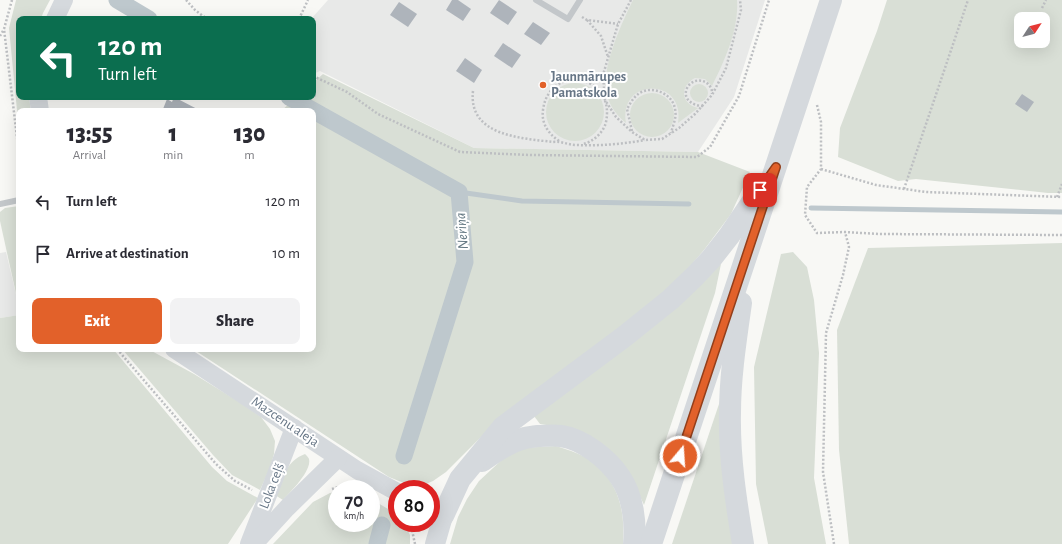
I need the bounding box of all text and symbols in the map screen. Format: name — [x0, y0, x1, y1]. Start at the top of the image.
north arrow — [1014, 12, 1050, 48]
map controls — [1014, 12, 1050, 48]
icon: left — [32, 32, 84, 84]
text: 120 m — [98, 33, 163, 61]
text: Turn left — [98, 66, 157, 84]
place label: Jaunmārupes Pamatskola — [551, 70, 626, 100]
marker: Jaunmārupes Pamatskola — [538, 80, 548, 90]
text: 13:55 — [67, 122, 112, 146]
text: 1 — [169, 122, 177, 146]
text: 130 — [234, 122, 265, 146]
text: Arrival — [73, 149, 106, 162]
text: min — [163, 149, 183, 162]
text: m — [244, 149, 255, 162]
pin — [743, 173, 777, 207]
icon: arrive — [749, 179, 771, 201]
icon: left — [32, 191, 54, 213]
text: Turn left — [66, 194, 117, 209]
text: 120 m — [266, 194, 300, 209]
water label: Neriņa — [453, 212, 472, 250]
icon: arrive — [32, 243, 54, 265]
text: Arrive at destination — [66, 246, 189, 261]
text: 10 m — [272, 246, 300, 261]
button: Exit — [32, 298, 162, 344]
button: Share — [170, 298, 300, 344]
street label: Mazcenu aleja — [249, 394, 322, 450]
position arrow — [659, 435, 701, 477]
street label: Loka ceļš — [257, 461, 288, 511]
speed limit sign: 80 — [388, 480, 440, 532]
text: 70 — [344, 491, 364, 511]
text: km/h — [344, 511, 364, 521]

